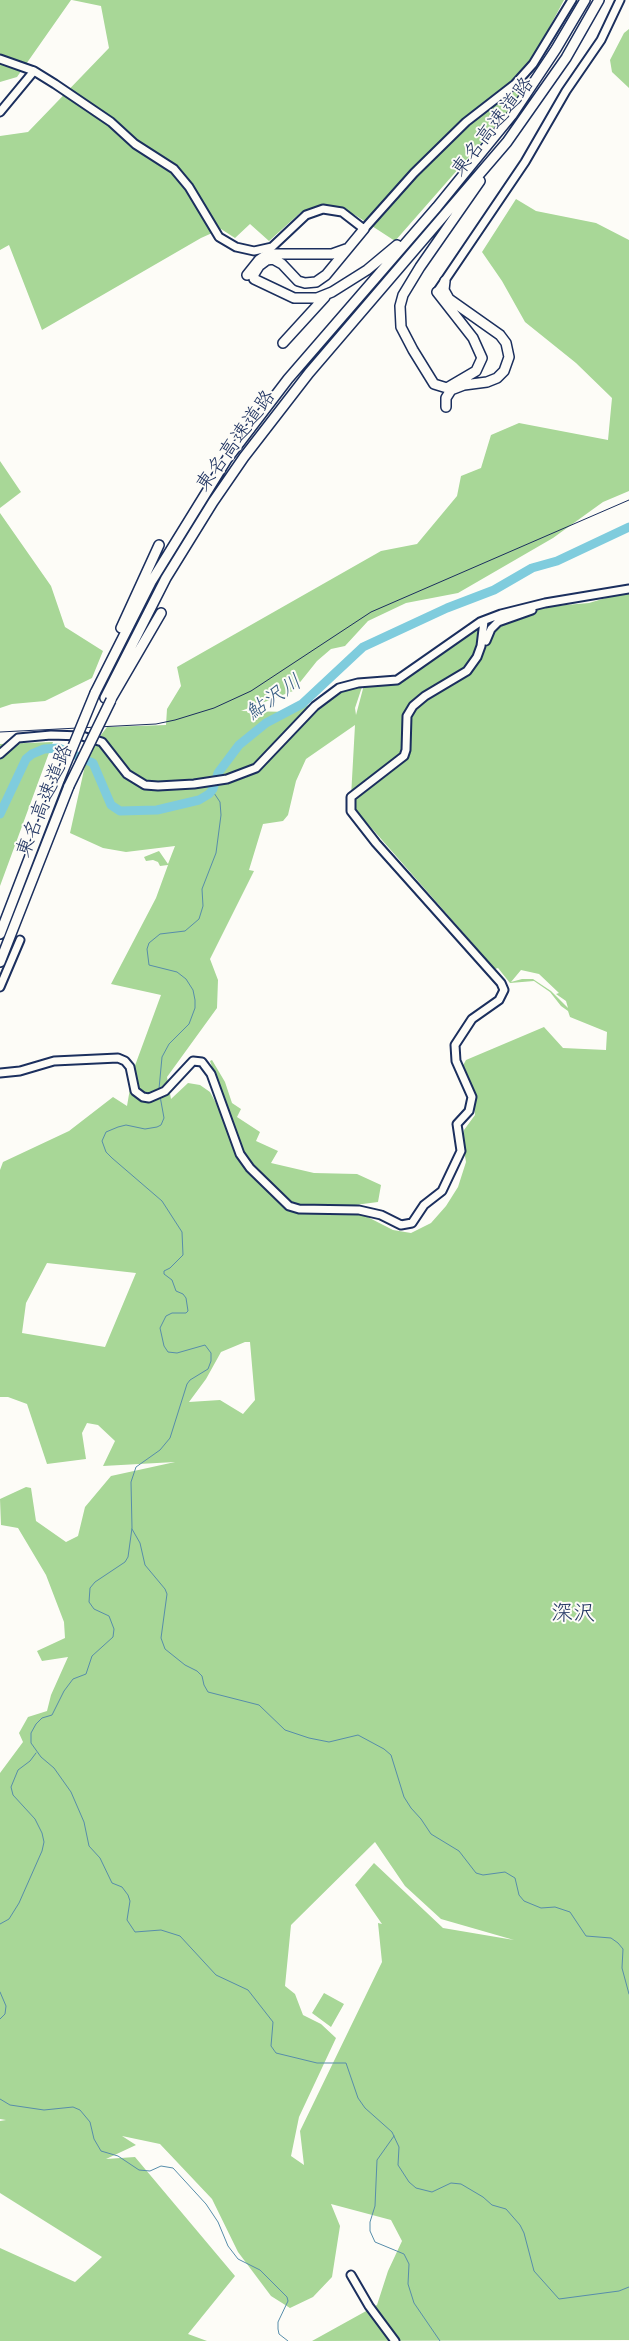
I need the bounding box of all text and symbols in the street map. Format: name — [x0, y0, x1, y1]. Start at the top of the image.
street label: 東名高速道路 — [447, 72, 539, 182]
street label: 東名高速道路 — [191, 385, 281, 497]
water label: 鮎沢川 — [241, 670, 307, 726]
street label: 東名高速道路 — [11, 741, 79, 861]
district label: 深沢 — [551, 1601, 595, 1627]

